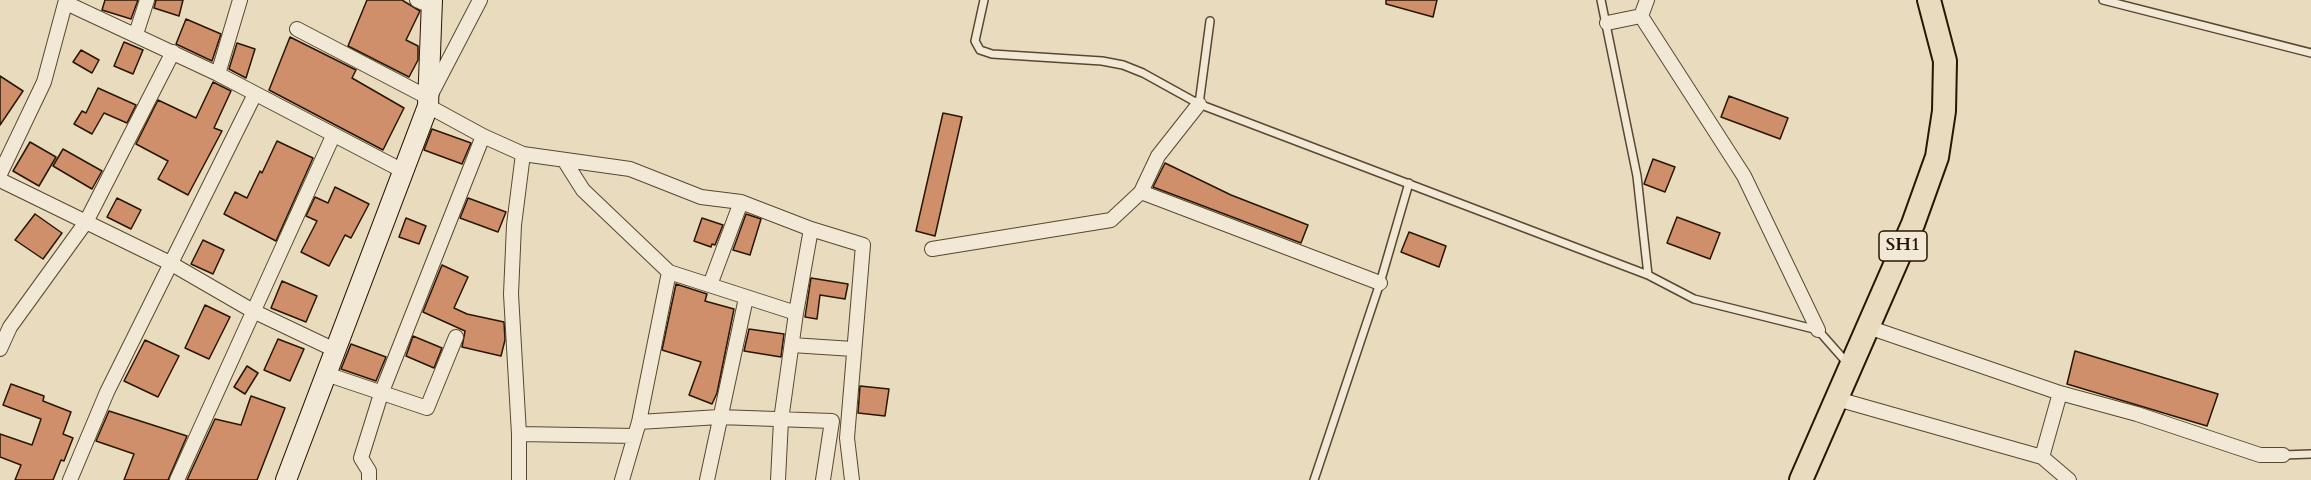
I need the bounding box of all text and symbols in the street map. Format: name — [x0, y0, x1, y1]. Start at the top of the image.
road number: SH1 — [1879, 231, 1927, 261]

